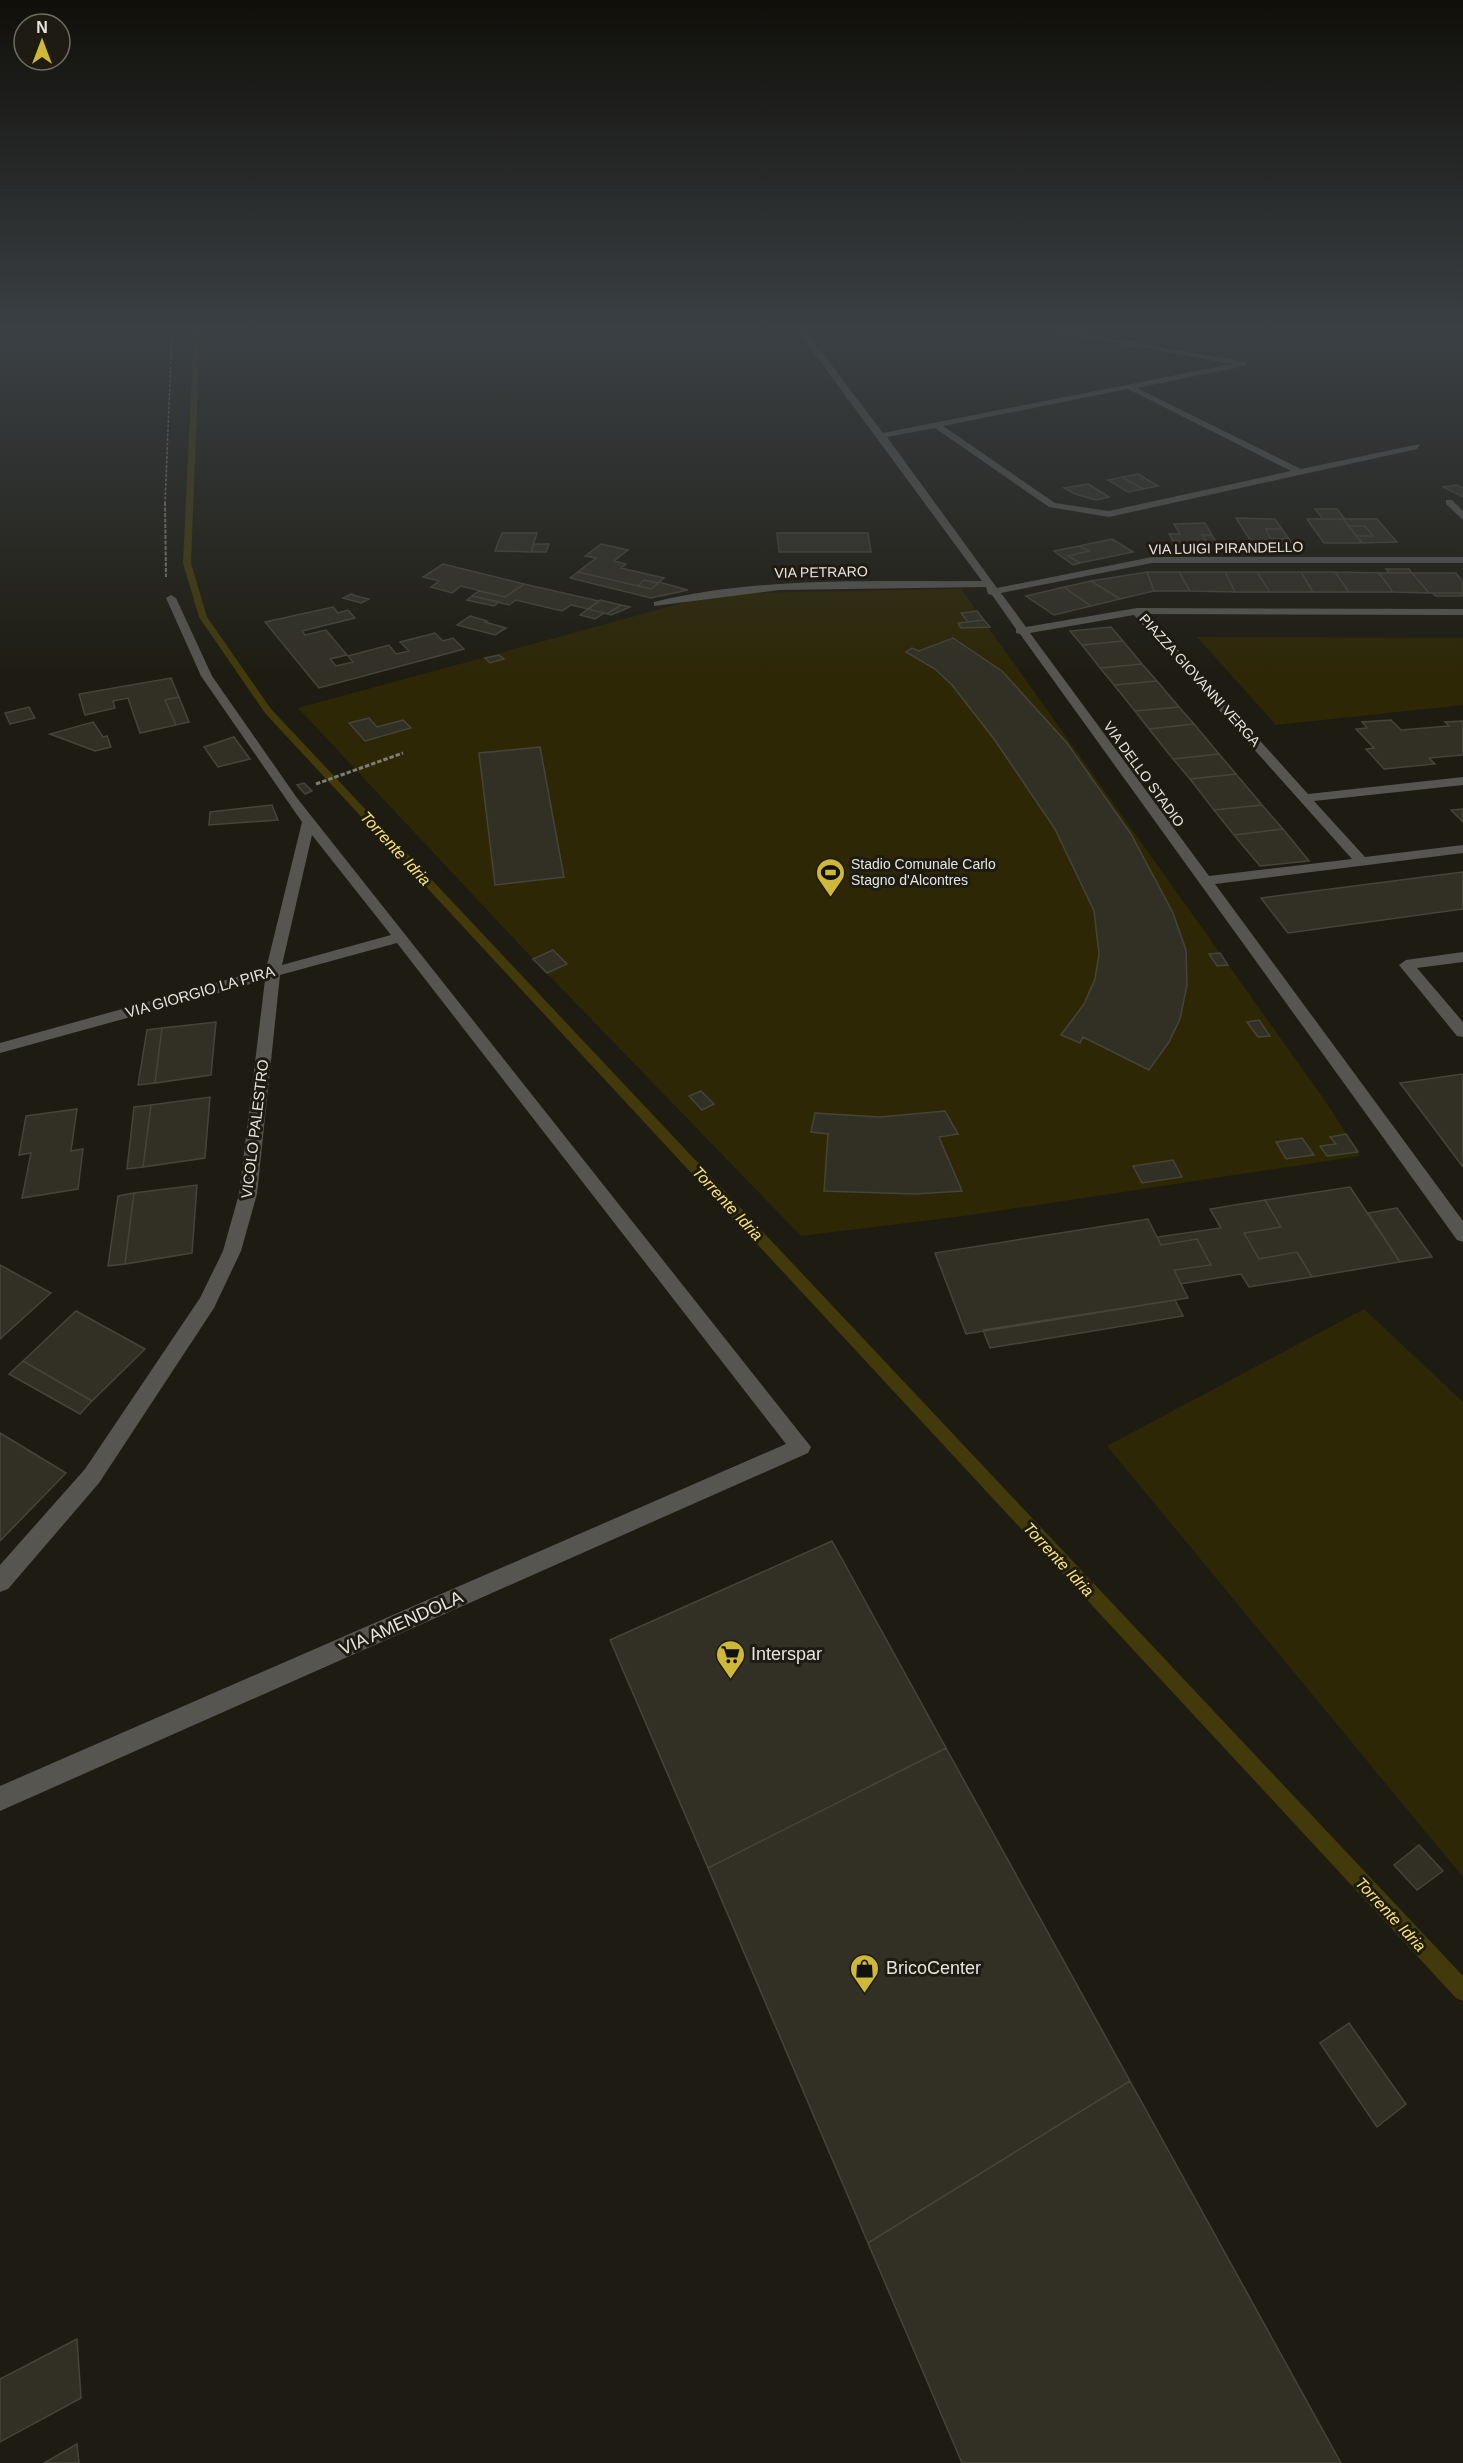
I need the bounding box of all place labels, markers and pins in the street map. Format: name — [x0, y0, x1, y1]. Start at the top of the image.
sports icon: Stadio Comunale Carlo Stagno d'Alcontres — [814, 856, 846, 898]
place label: Stadio Comunale Carlo Stagno d'Alcontres — [851, 856, 996, 888]
supermarket icon: Interspar — [714, 1638, 746, 1680]
place label: Interspar — [751, 1644, 822, 1664]
shop icon: BricoCenter — [849, 1952, 881, 1994]
place label: BricoCenter — [886, 1958, 981, 1978]

